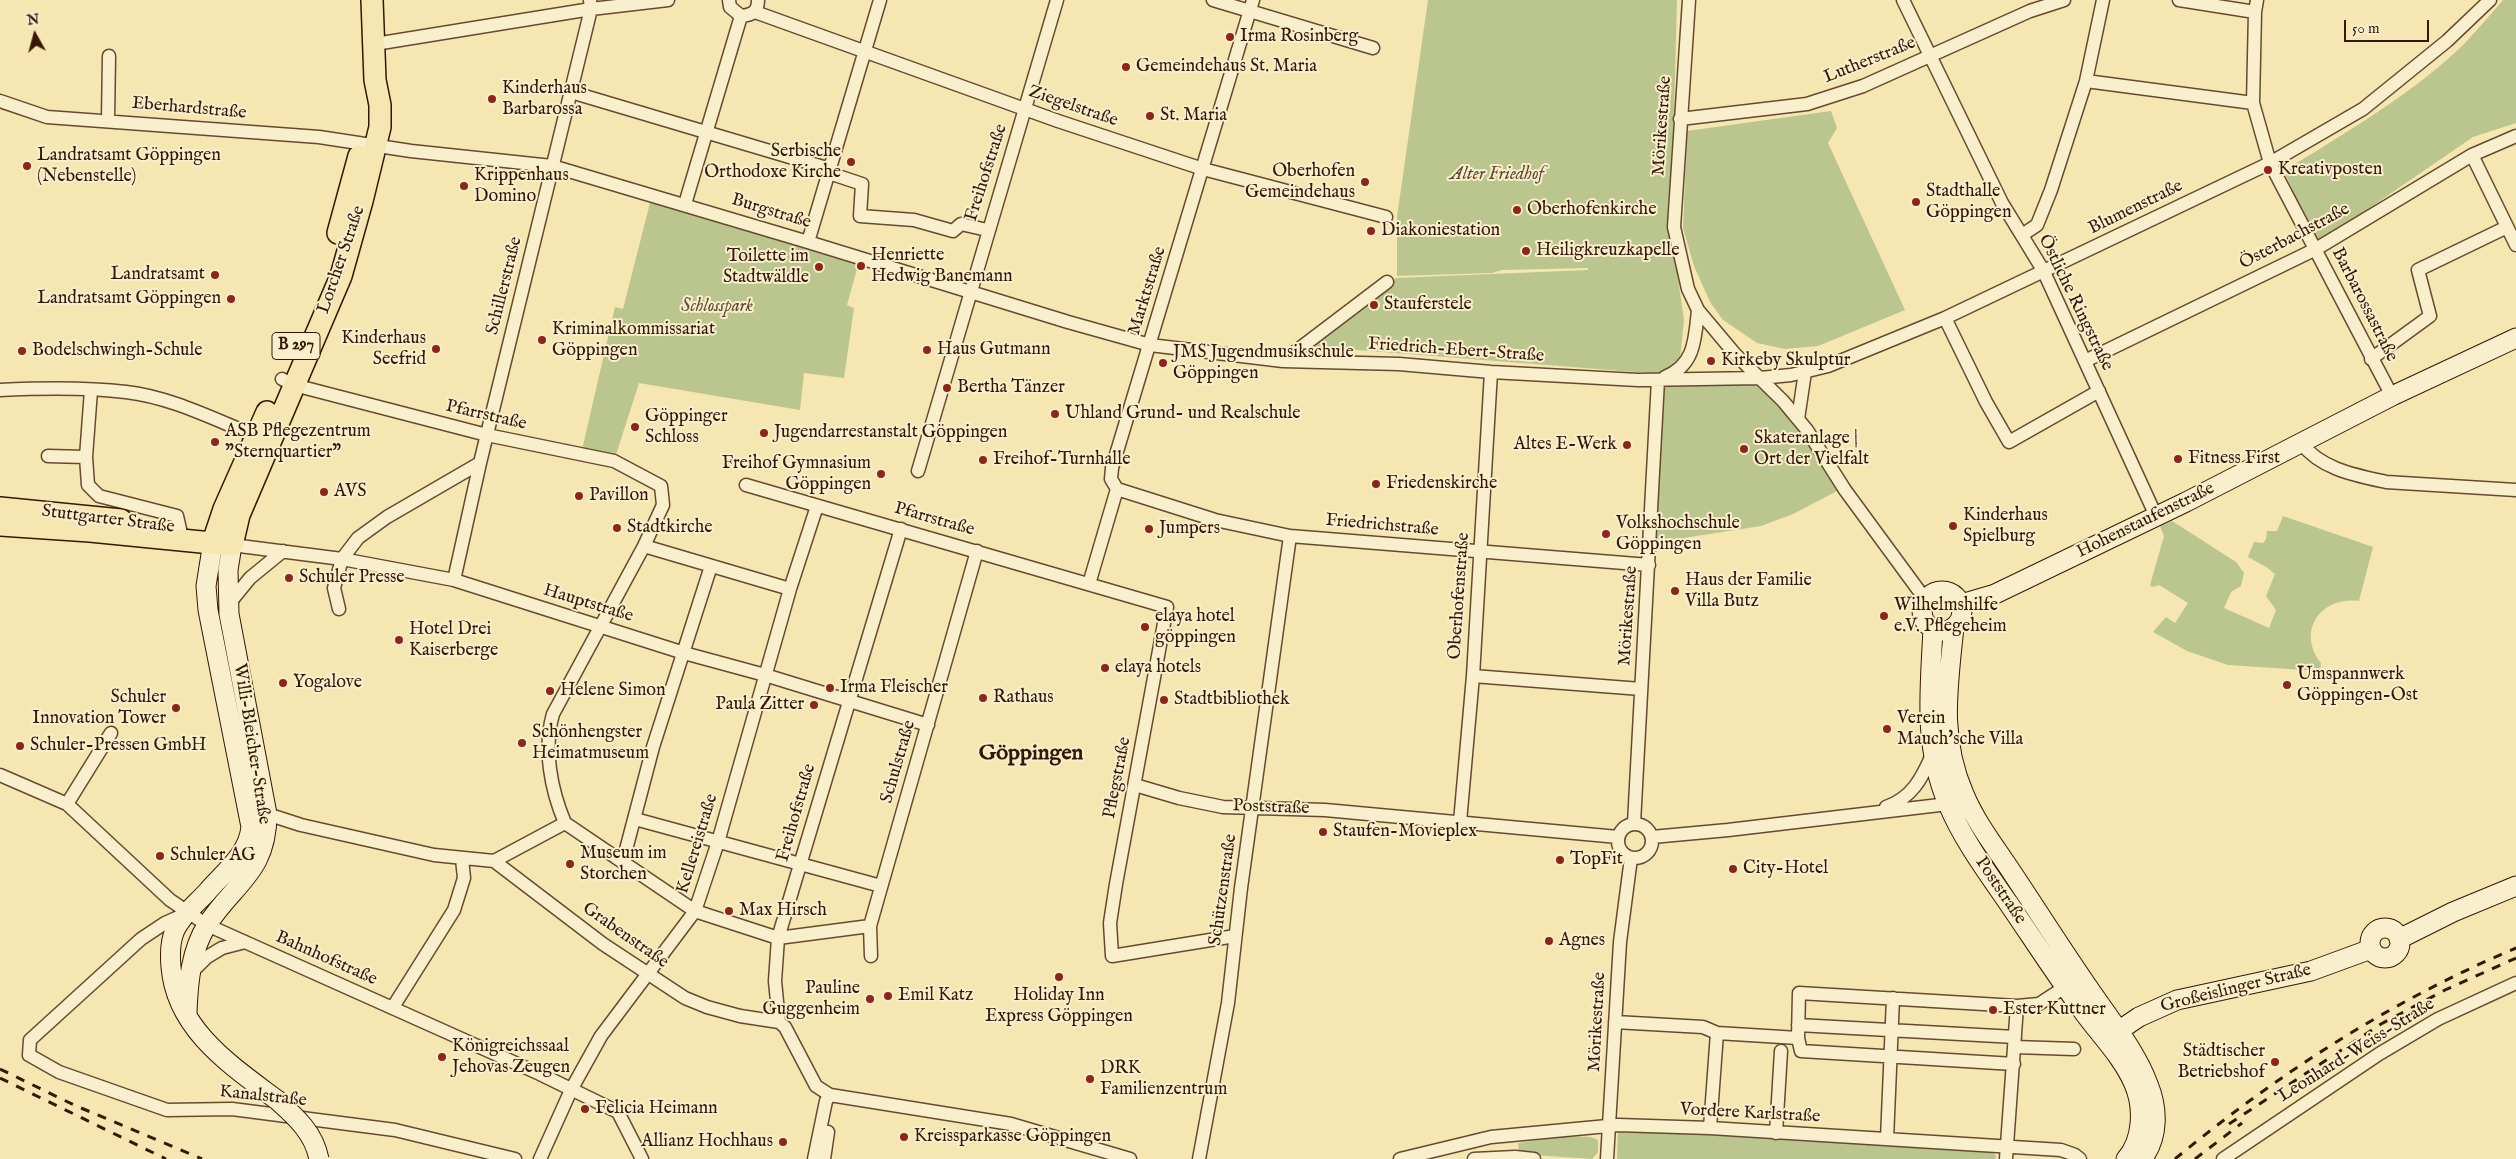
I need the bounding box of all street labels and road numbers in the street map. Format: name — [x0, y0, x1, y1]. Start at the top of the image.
street label: Lutherstraße — [1821, 33, 1919, 89]
street label: Mörikestraße — [1649, 75, 1677, 177]
street label: Ziegelstraße — [1026, 82, 1120, 132]
street label: Eberhardstraße — [131, 93, 247, 125]
street label: Freihofstraße — [961, 122, 1013, 224]
street label: Blumenstraße — [2085, 176, 2187, 240]
street label: Burgstraße — [729, 190, 813, 234]
street label: Österbachstraße — [2236, 199, 2354, 275]
street label: Lorcher Straße — [313, 203, 371, 317]
street label: Östliche Ringstraße — [2033, 231, 2117, 375]
street label: Schillerstraße — [482, 235, 528, 337]
street label: Marktstraße — [1124, 244, 1172, 338]
street label: Barbarossastraße — [2326, 244, 2402, 366]
road number: B 297 — [272, 332, 320, 360]
street label: Friedrich-Ebert-Straße — [1367, 334, 1545, 368]
street label: Pfarrstraße — [443, 396, 529, 436]
street label: Hohenstaufenstraße — [2074, 478, 2218, 564]
street label: Pfarrstraße — [891, 498, 977, 542]
street label: Stuttgarter Straße — [40, 501, 176, 539]
street label: Friedrichstraße — [1325, 510, 1439, 542]
street label: Oberhofenstraße — [1445, 532, 1475, 660]
street label: Mörikestraße — [1615, 565, 1643, 667]
street label: Hauptstraße — [540, 580, 636, 628]
street label: Willi-Bleicher-Straße — [228, 662, 274, 826]
street label: Schulstraße — [877, 718, 921, 806]
street label: Pflegstraße — [1100, 735, 1136, 821]
street label: Freihofstraße — [773, 761, 821, 865]
street label: Kellereistraße — [673, 791, 723, 897]
street label: Poststraße — [1232, 796, 1310, 820]
street label: Schützenstraße — [1205, 833, 1243, 947]
street label: Poststraße — [1970, 853, 2030, 929]
street label: Grabenstraße — [578, 898, 672, 974]
street label: Bahnhofstraße — [272, 927, 380, 991]
street label: Großeislinger Straße — [2158, 960, 2314, 1018]
street label: Mörikestraße — [1585, 971, 1611, 1073]
street label: Leonhard-Weiss-Straße — [2275, 994, 2439, 1108]
street label: Kanalstraße — [218, 1082, 308, 1112]
street label: Vordere Karlstraße — [1679, 1100, 1821, 1128]

